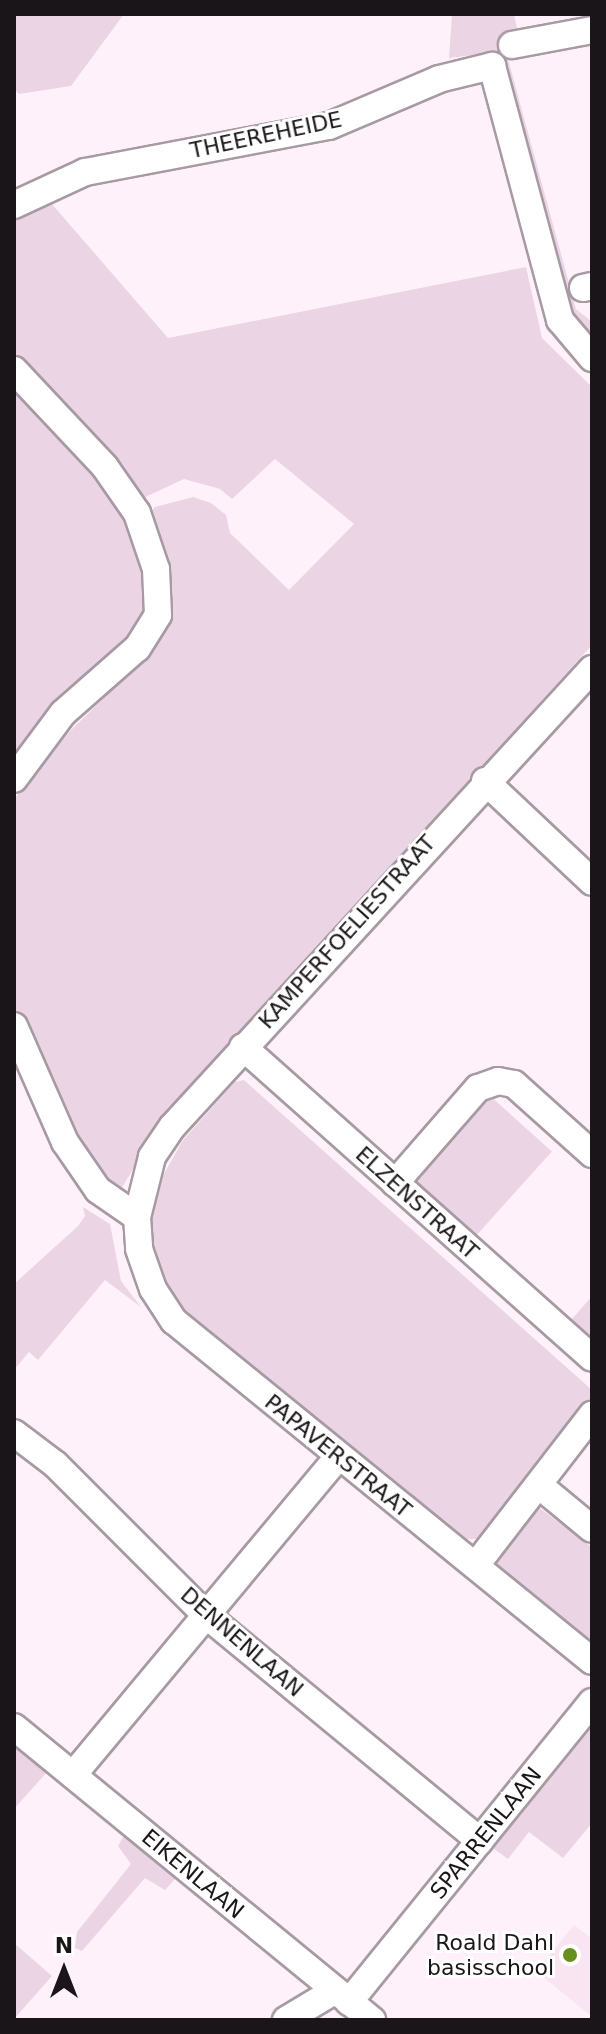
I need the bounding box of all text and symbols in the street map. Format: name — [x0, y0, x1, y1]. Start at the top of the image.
street label: THEEREHEIDE — [188, 106, 344, 164]
street label: KAMPERFOELIESTRAAT — [253, 830, 441, 1034]
street label: ELZENSTRAAT — [350, 1141, 484, 1265]
street label: PAPAVERSTRAAT — [259, 1389, 417, 1523]
street label: DENNENLAAN — [175, 1582, 309, 1702]
street label: SPARRENLAAN — [425, 1762, 547, 1904]
street label: EIKENLAAN — [137, 1824, 249, 1924]
place label: Roald Dahl basisschool — [427, 1929, 554, 1980]
north arrow — [24, 1930, 104, 2010]
text: N — [55, 1933, 73, 1958]
marker: Roald Dahl basisschool — [561, 1946, 579, 1964]

